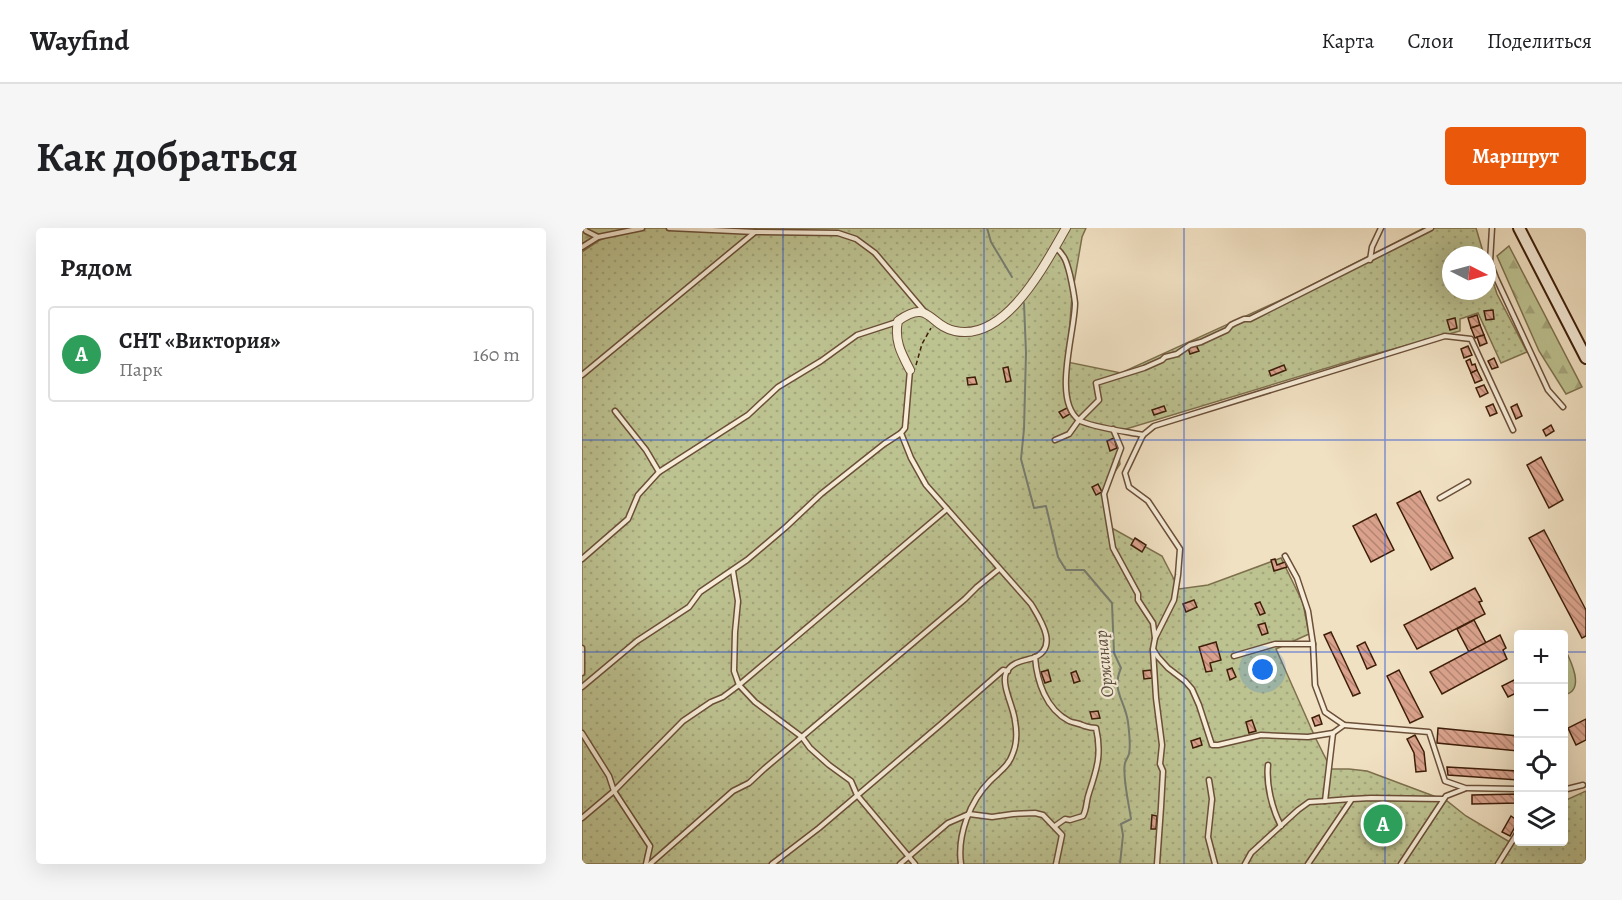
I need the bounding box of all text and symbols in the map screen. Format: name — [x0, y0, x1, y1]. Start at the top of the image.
text: Wayfind — [30, 22, 129, 60]
text: Карта — [1321, 27, 1374, 55]
text: Слои — [1407, 27, 1454, 55]
text: Поделиться — [1487, 27, 1592, 55]
button: Маршрут — [1445, 127, 1586, 185]
text: Как добраться — [36, 128, 298, 185]
north arrow — [1442, 246, 1496, 300]
text: Рядом — [60, 250, 132, 285]
text: СНТ «Виктория» — [119, 326, 280, 356]
text: A — [75, 341, 88, 368]
text: 160 m — [473, 341, 520, 368]
text: Парк — [119, 356, 163, 383]
water label: Оржинар — [1089, 629, 1119, 699]
map controls — [1514, 630, 1568, 846]
button: + — [1514, 630, 1568, 684]
your location — [1248, 655, 1277, 684]
button: − — [1514, 684, 1568, 738]
button: locate — [1514, 738, 1568, 792]
button: layers — [1514, 792, 1568, 846]
pin: A — [1364, 802, 1402, 846]

